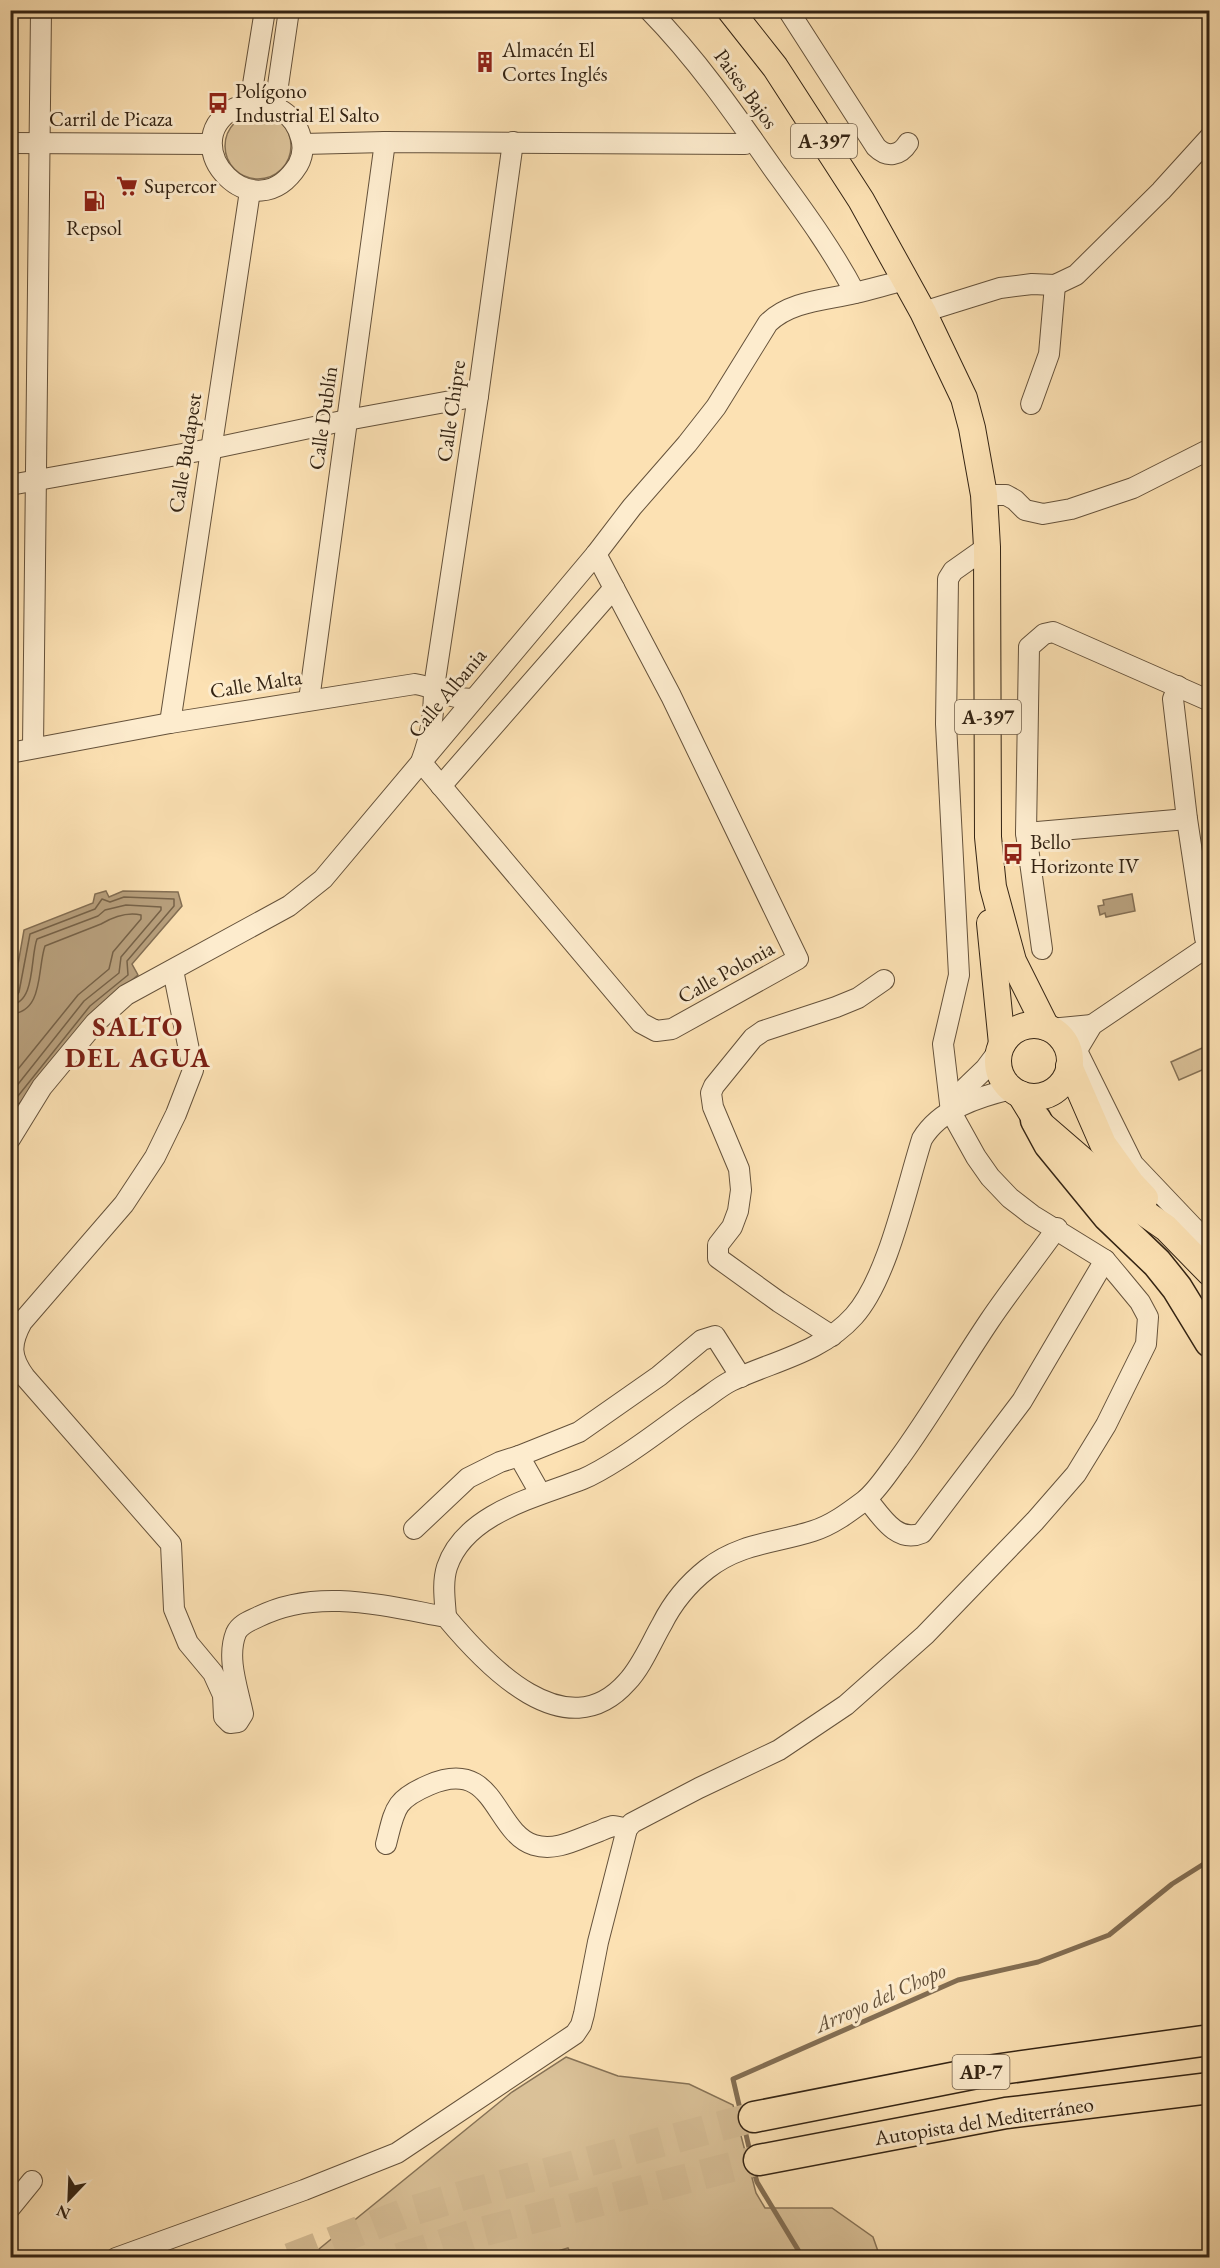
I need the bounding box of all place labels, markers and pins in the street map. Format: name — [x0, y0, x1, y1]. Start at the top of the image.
place label: Almacén El Cortes Inglés — [501, 36, 608, 87]
building icon: Almacén El Cortes Inglés — [473, 50, 497, 74]
place label: Polígono Industrial El Salto — [235, 77, 379, 128]
bus stop icon: Polígono Industrial El Salto — [206, 91, 230, 115]
place label: Supercor — [144, 172, 216, 199]
supermarket icon: Supercor — [115, 174, 139, 198]
fuel station icon: Repsol — [82, 189, 106, 213]
place label: Repsol — [66, 214, 122, 241]
place label: Bello Horizonte IV — [1030, 828, 1140, 879]
bus stop icon: Bello Horizonte IV — [1001, 842, 1025, 866]

